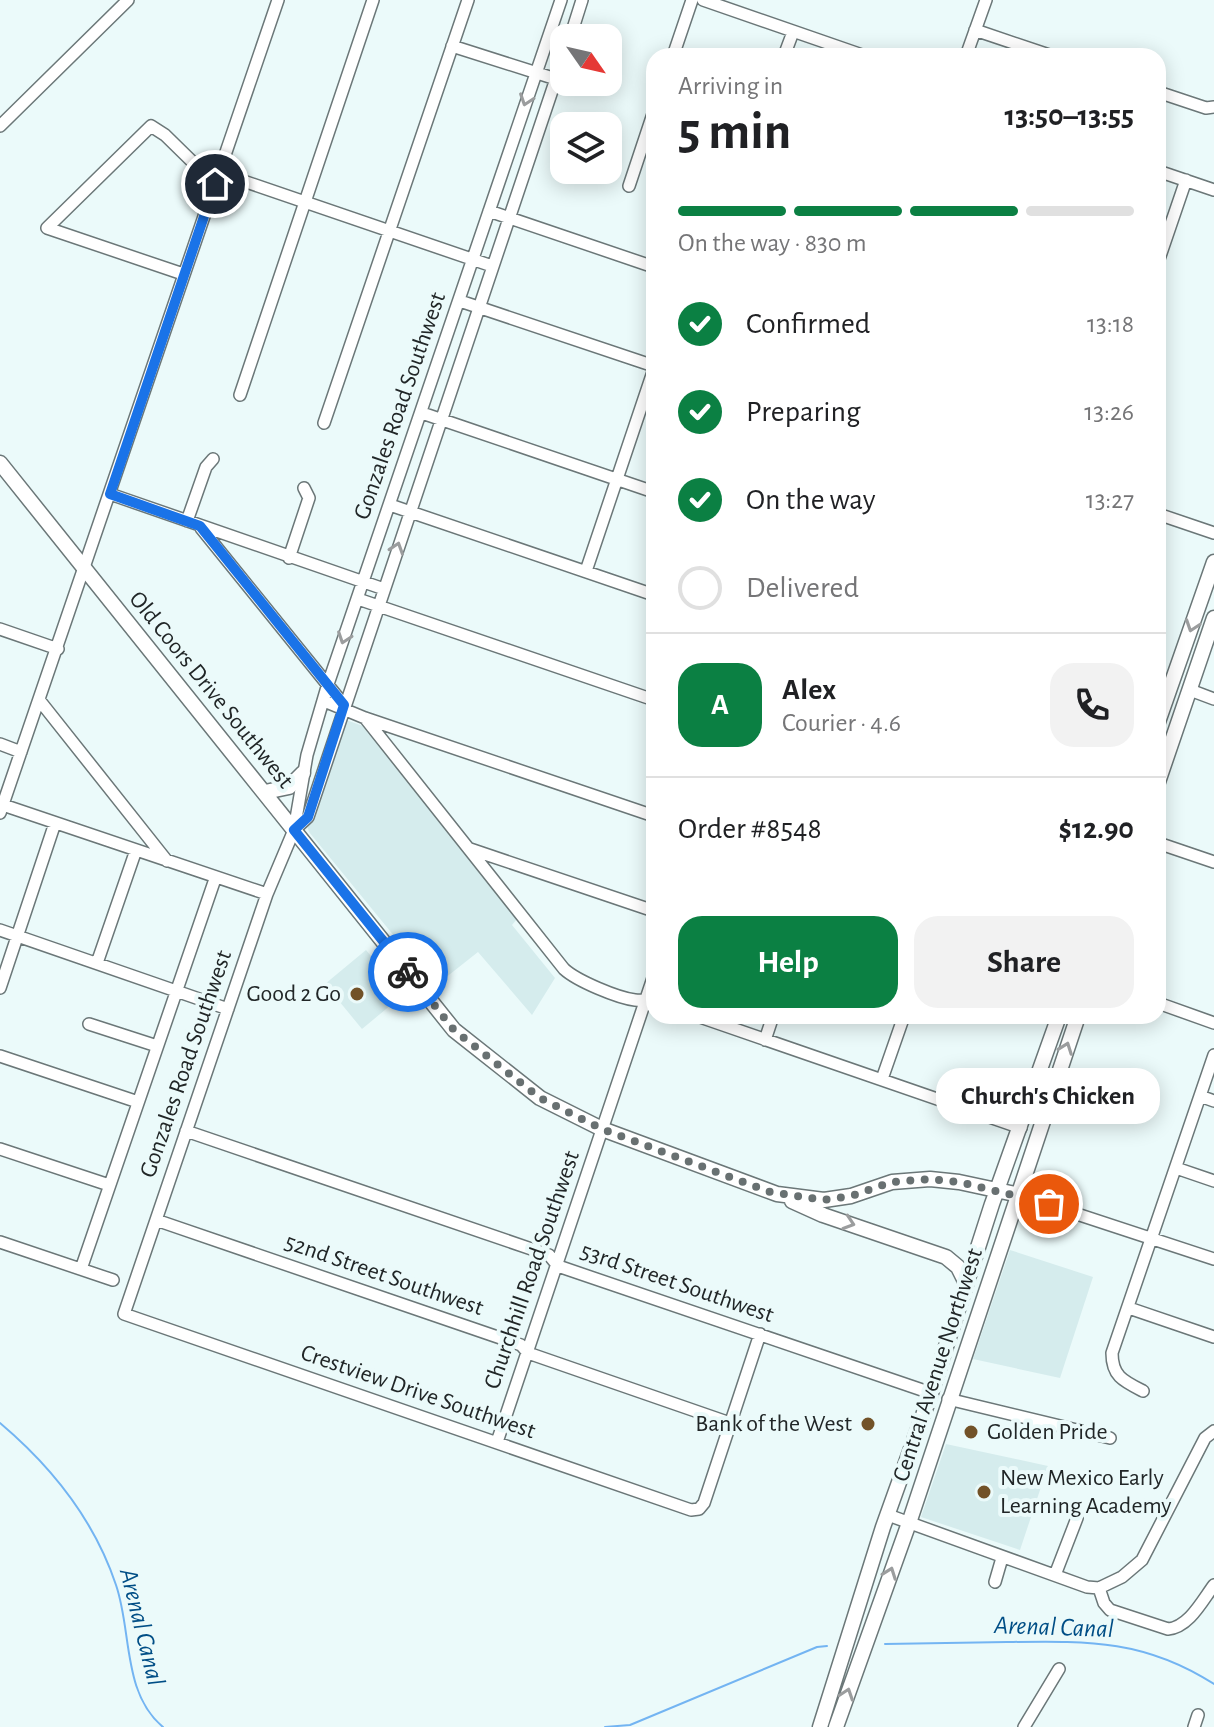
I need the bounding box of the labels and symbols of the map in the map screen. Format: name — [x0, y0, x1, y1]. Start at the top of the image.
north arrow — [550, 24, 622, 96]
one-way arrow — [520, 93, 536, 107]
pin — [181, 150, 249, 218]
street label: Gonzales Road Southwest — [350, 289, 450, 523]
one-way arrow — [388, 542, 404, 556]
street label: Old Coors Drive Southwest — [124, 587, 298, 793]
one-way arrow — [1185, 618, 1201, 632]
one-way arrow — [338, 630, 354, 644]
courier — [368, 932, 448, 1012]
street label: Gonzales Road Southwest — [136, 947, 236, 1181]
place label: Good 2 Go — [247, 982, 341, 1006]
marker: Good 2 Go — [348, 985, 366, 1003]
one-way arrow — [1057, 1042, 1073, 1056]
callout: Church's Chicken — [937, 1068, 1161, 1124]
street label: Churchhill Road Southwest — [480, 1147, 584, 1392]
pin — [1015, 1170, 1083, 1238]
one-way arrow — [842, 1214, 855, 1230]
street label: 52nd Street Southwest — [282, 1230, 487, 1320]
street label: 53rd Street Southwest — [577, 1239, 777, 1327]
street label: Central Avenue Northwest — [889, 1245, 987, 1485]
street label: Crestview Drive Southwest — [298, 1341, 539, 1444]
place label: Bank of the West — [695, 1412, 852, 1436]
marker: Bank of the West — [859, 1415, 877, 1433]
place label: Golden Pride — [987, 1420, 1108, 1444]
marker: Golden Pride — [962, 1423, 980, 1441]
place label: New Mexico Early Learning Academy — [1000, 1466, 1172, 1518]
marker: New Mexico Early Learning Academy — [975, 1483, 993, 1501]
water label: Arenal Canal — [115, 1565, 169, 1688]
one-way arrow — [880, 1567, 897, 1581]
water label: Arenal Canal — [993, 1612, 1114, 1642]
one-way arrow — [838, 1688, 854, 1702]

